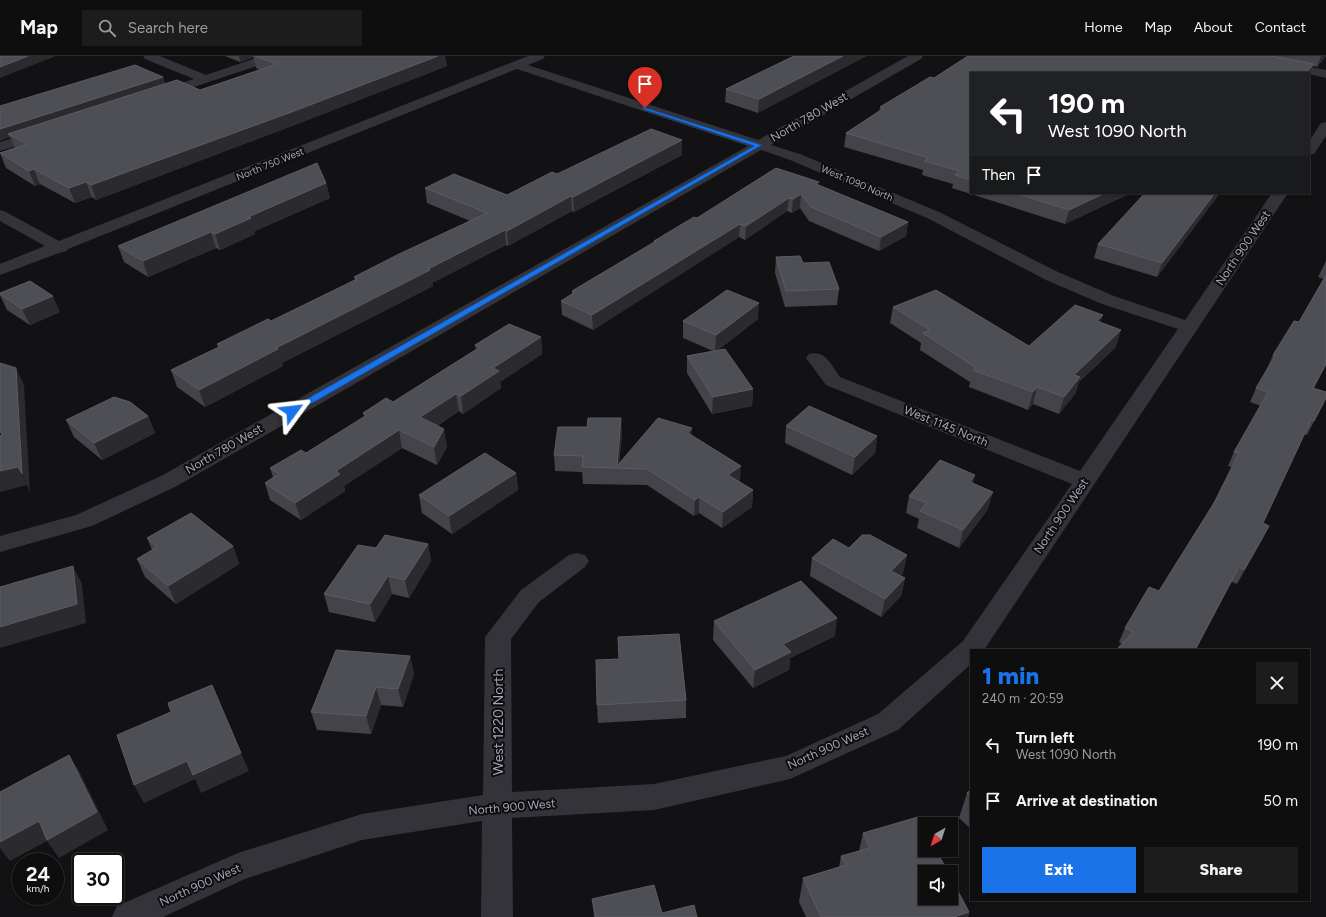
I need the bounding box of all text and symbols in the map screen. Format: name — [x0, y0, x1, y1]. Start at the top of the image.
search box — [82, 10, 362, 46]
text: Map — [20, 16, 58, 39]
icon: search — [96, 17, 118, 39]
text: Search here — [128, 19, 208, 37]
text: Home — [1084, 19, 1123, 36]
text: Map — [1145, 19, 1172, 36]
text: About — [1194, 19, 1233, 36]
text: Contact — [1255, 19, 1306, 36]
pin — [628, 67, 662, 108]
icon: arrive — [634, 73, 656, 95]
text: 190 m — [1048, 86, 1125, 120]
icon: left — [982, 88, 1034, 140]
street label: North 780 West — [768, 89, 850, 145]
text: West 1090 North — [1048, 120, 1186, 142]
street label: North 750 West — [234, 144, 306, 183]
street label: West 1090 North — [819, 162, 895, 204]
icon: arrive — [1023, 164, 1045, 186]
text: Then — [982, 166, 1015, 184]
street label: North 900 West — [1213, 207, 1273, 288]
position arrow — [271, 390, 313, 432]
street label: West 1145 North — [902, 403, 990, 449]
street label: North 780 West — [183, 421, 265, 477]
street label: North 900 West — [1031, 475, 1091, 556]
text: 1 min — [982, 661, 1039, 690]
button: close — [1256, 662, 1298, 704]
street label: West 1220 North — [490, 669, 507, 775]
text: 240 m · 20:59 — [982, 691, 1063, 706]
street label: North 900 West — [785, 724, 871, 772]
text: Turn left — [1016, 729, 1074, 747]
icon: left — [982, 734, 1004, 756]
text: 190 m — [1257, 736, 1298, 754]
text: West 1090 North — [1016, 747, 1116, 762]
icon: arrive — [982, 790, 1004, 812]
text: Arrive at destination — [1016, 792, 1157, 810]
text: 50 m — [1263, 792, 1298, 810]
street label: North 900 West — [468, 796, 557, 818]
north arrow — [918, 817, 958, 857]
map controls — [918, 817, 958, 905]
button: Exit — [982, 847, 1136, 893]
button: Share — [1144, 847, 1298, 893]
speed limit sign: 30 — [72, 853, 124, 905]
street label: North 900 West — [157, 861, 243, 909]
text: 24 — [26, 862, 50, 886]
button: sound — [918, 865, 958, 905]
text: km/h — [27, 882, 49, 895]

